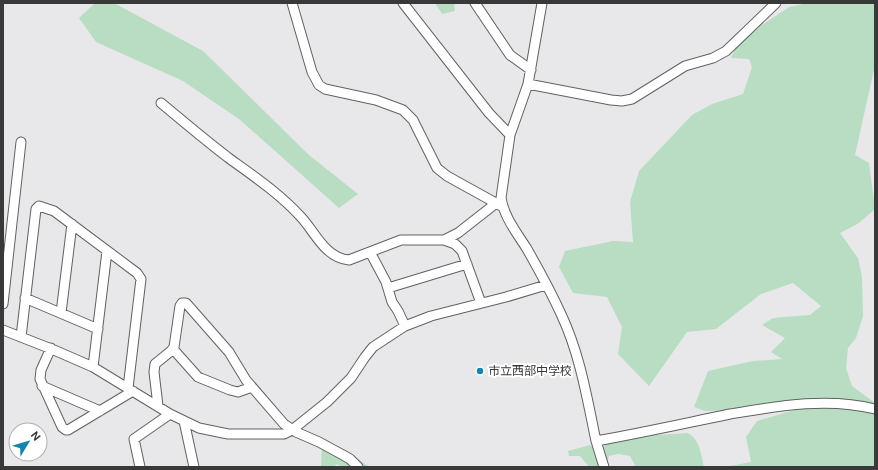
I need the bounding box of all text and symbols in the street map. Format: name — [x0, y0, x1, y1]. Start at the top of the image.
place label: 市立西部中学校 — [488, 363, 572, 379]
marker: 市立西部中学校 — [475, 366, 485, 376]
north arrow — [8, 422, 48, 462]
text: N — [28, 428, 44, 443]

